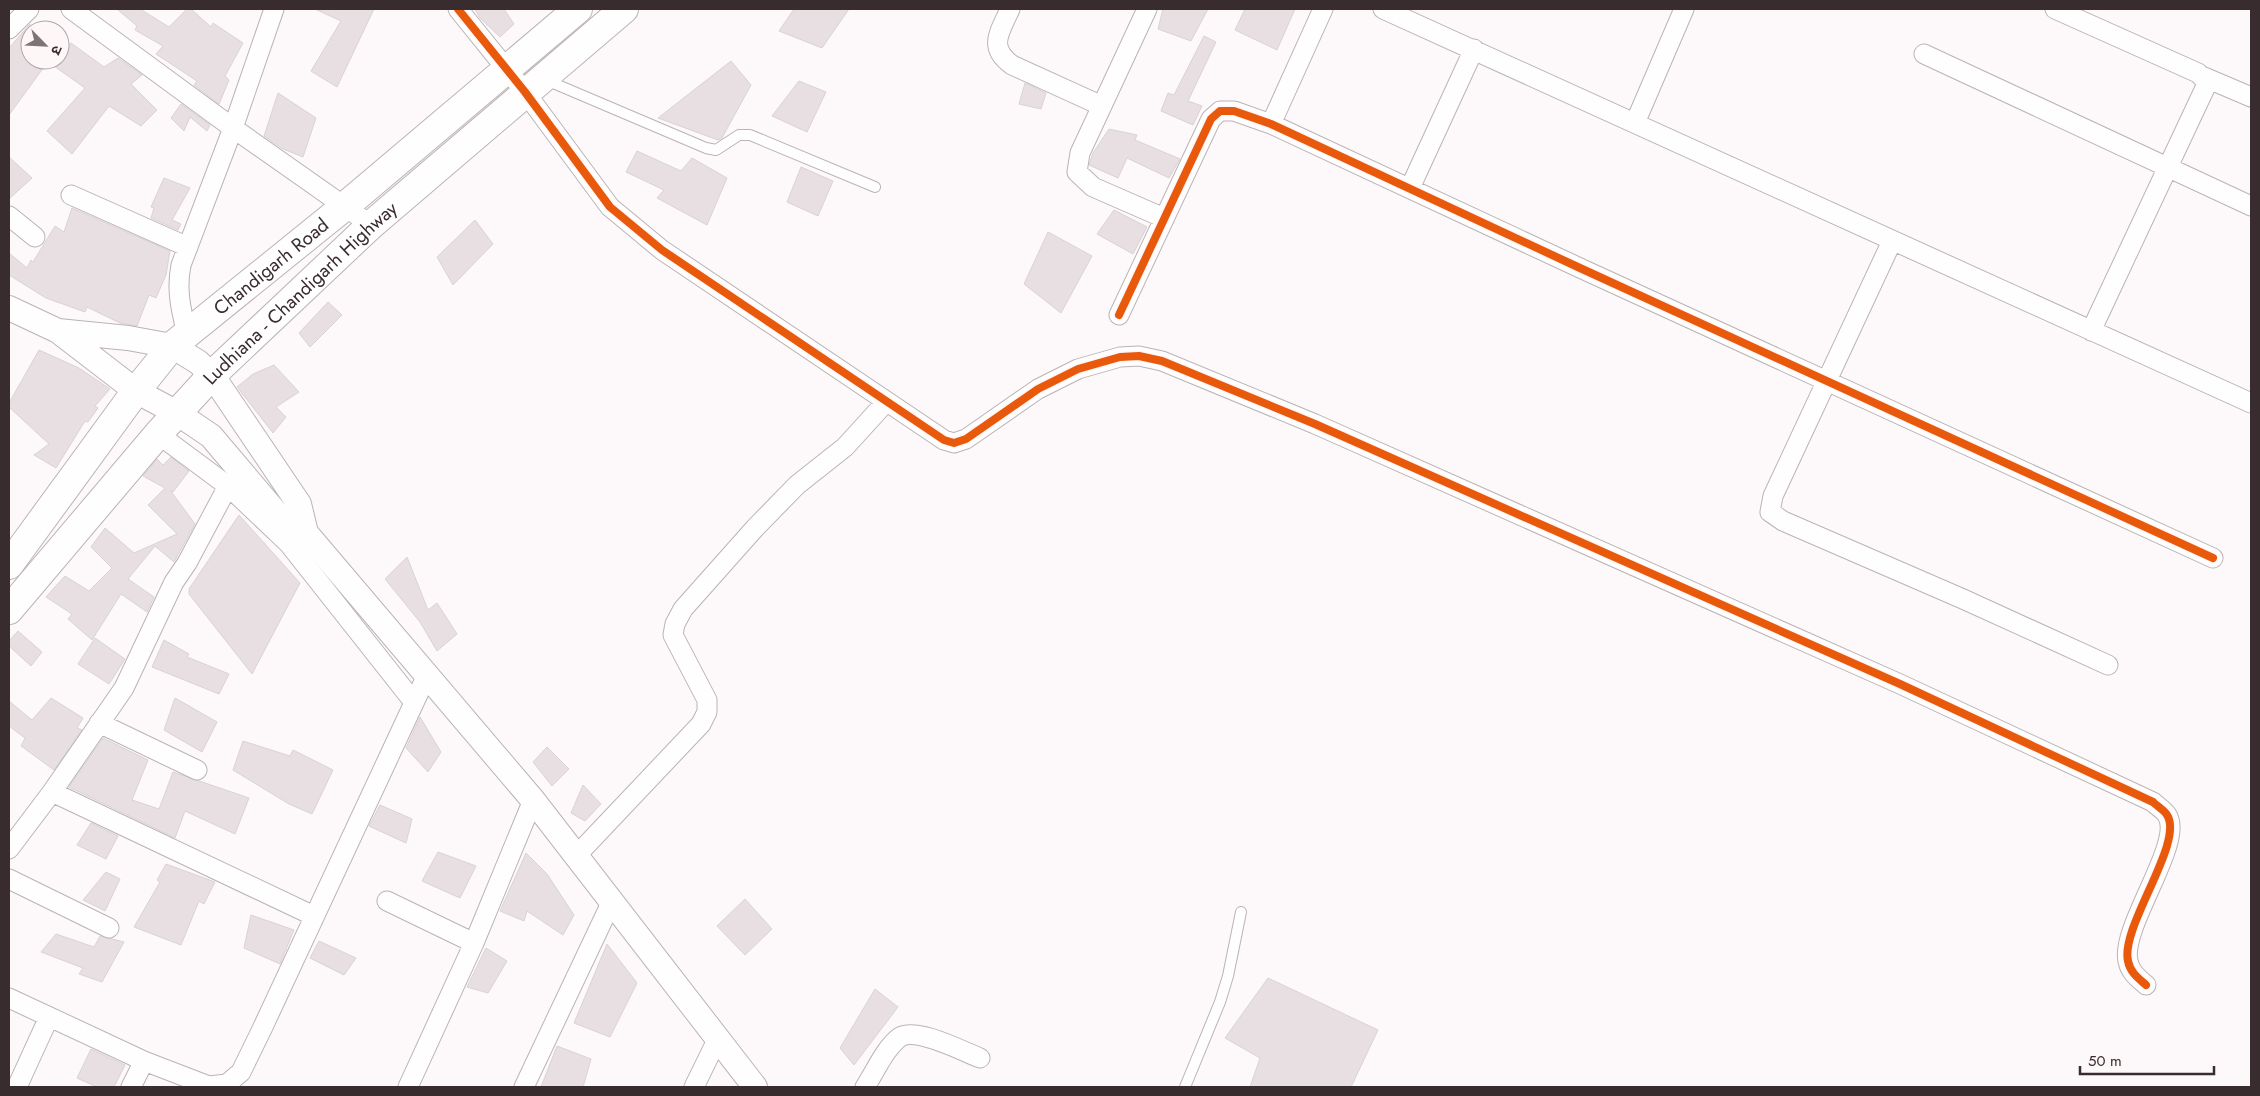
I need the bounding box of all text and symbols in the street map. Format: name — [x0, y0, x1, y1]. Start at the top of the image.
north arrow — [20, 20, 70, 70]
text: उ — [46, 42, 68, 59]
street label: Ludhiana - Chandigarh Highway — [197, 195, 404, 391]
street label: Chandigarh Road — [208, 212, 334, 321]
scale bar — [2080, 1044, 2214, 1076]
text: 50 m — [2088, 1050, 2122, 1072]

